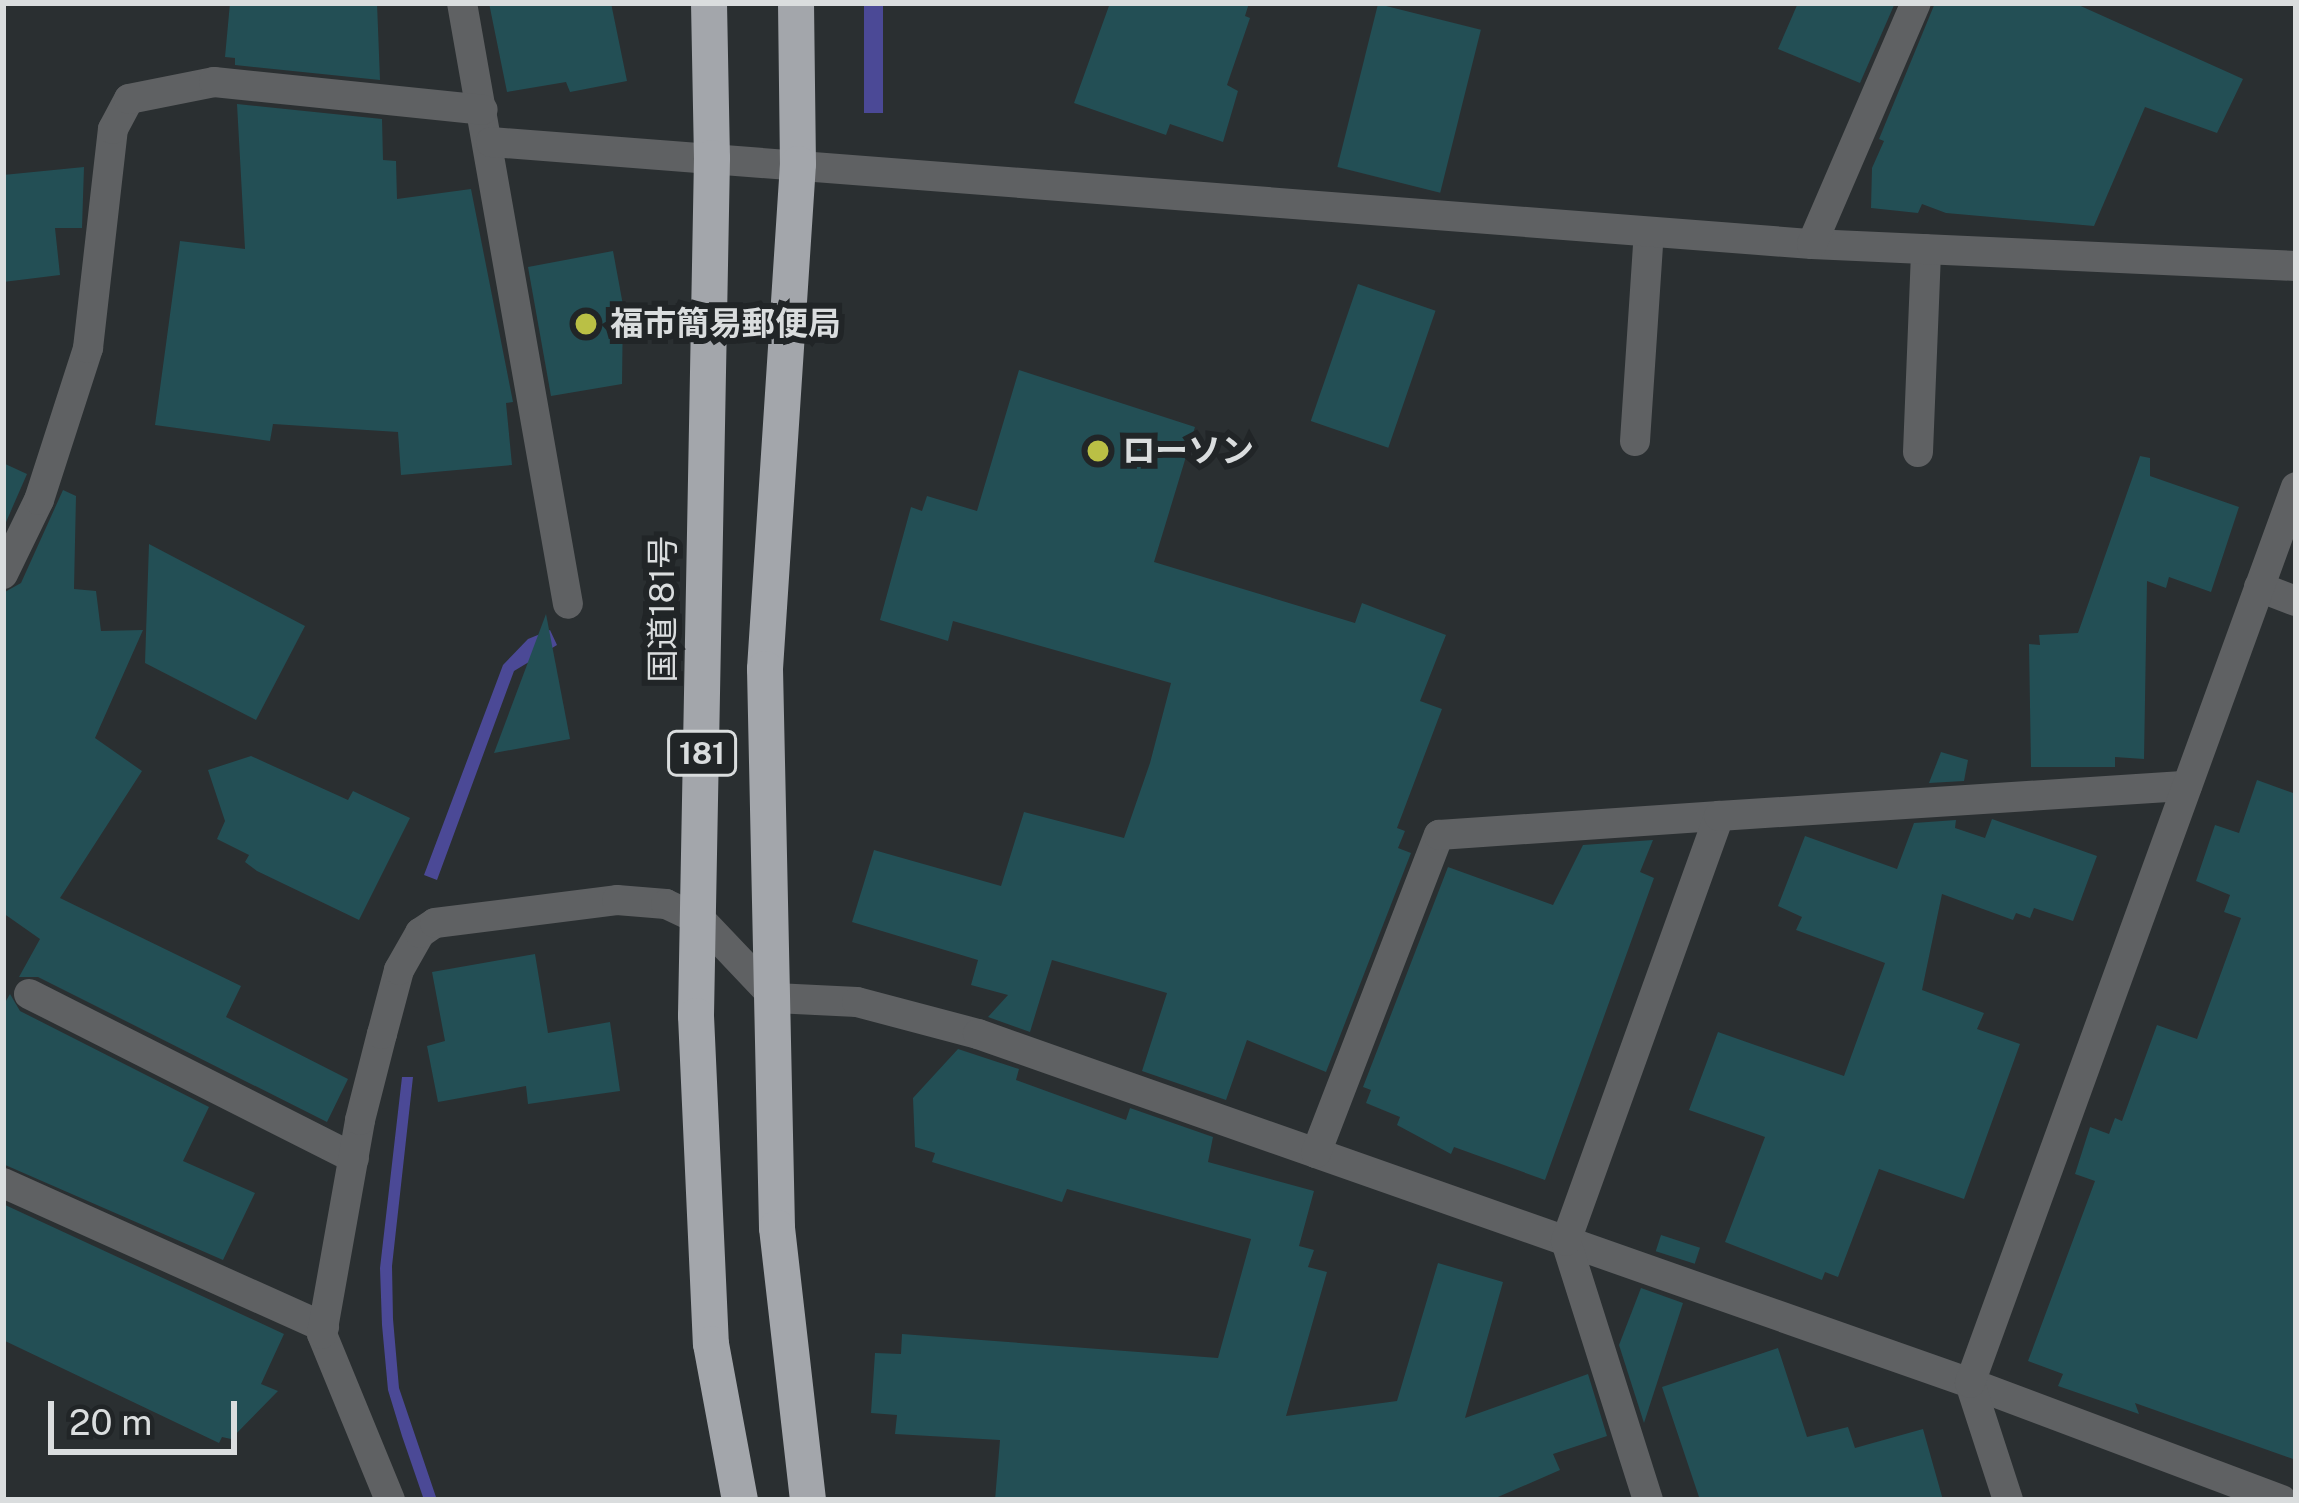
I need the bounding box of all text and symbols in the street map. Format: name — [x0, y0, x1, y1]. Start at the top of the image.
place label: 福市簡易郵便局 — [610, 304, 841, 344]
marker: 福市簡易郵便局 — [573, 311, 599, 337]
place label: ローソン — [1122, 431, 1254, 471]
marker: ローソン — [1085, 438, 1111, 464]
street label: 国道181号 — [643, 535, 683, 683]
road number: 181 — [666, 729, 738, 777]
scale bar — [54, 1377, 243, 1451]
text: 20 m — [69, 1401, 152, 1443]

